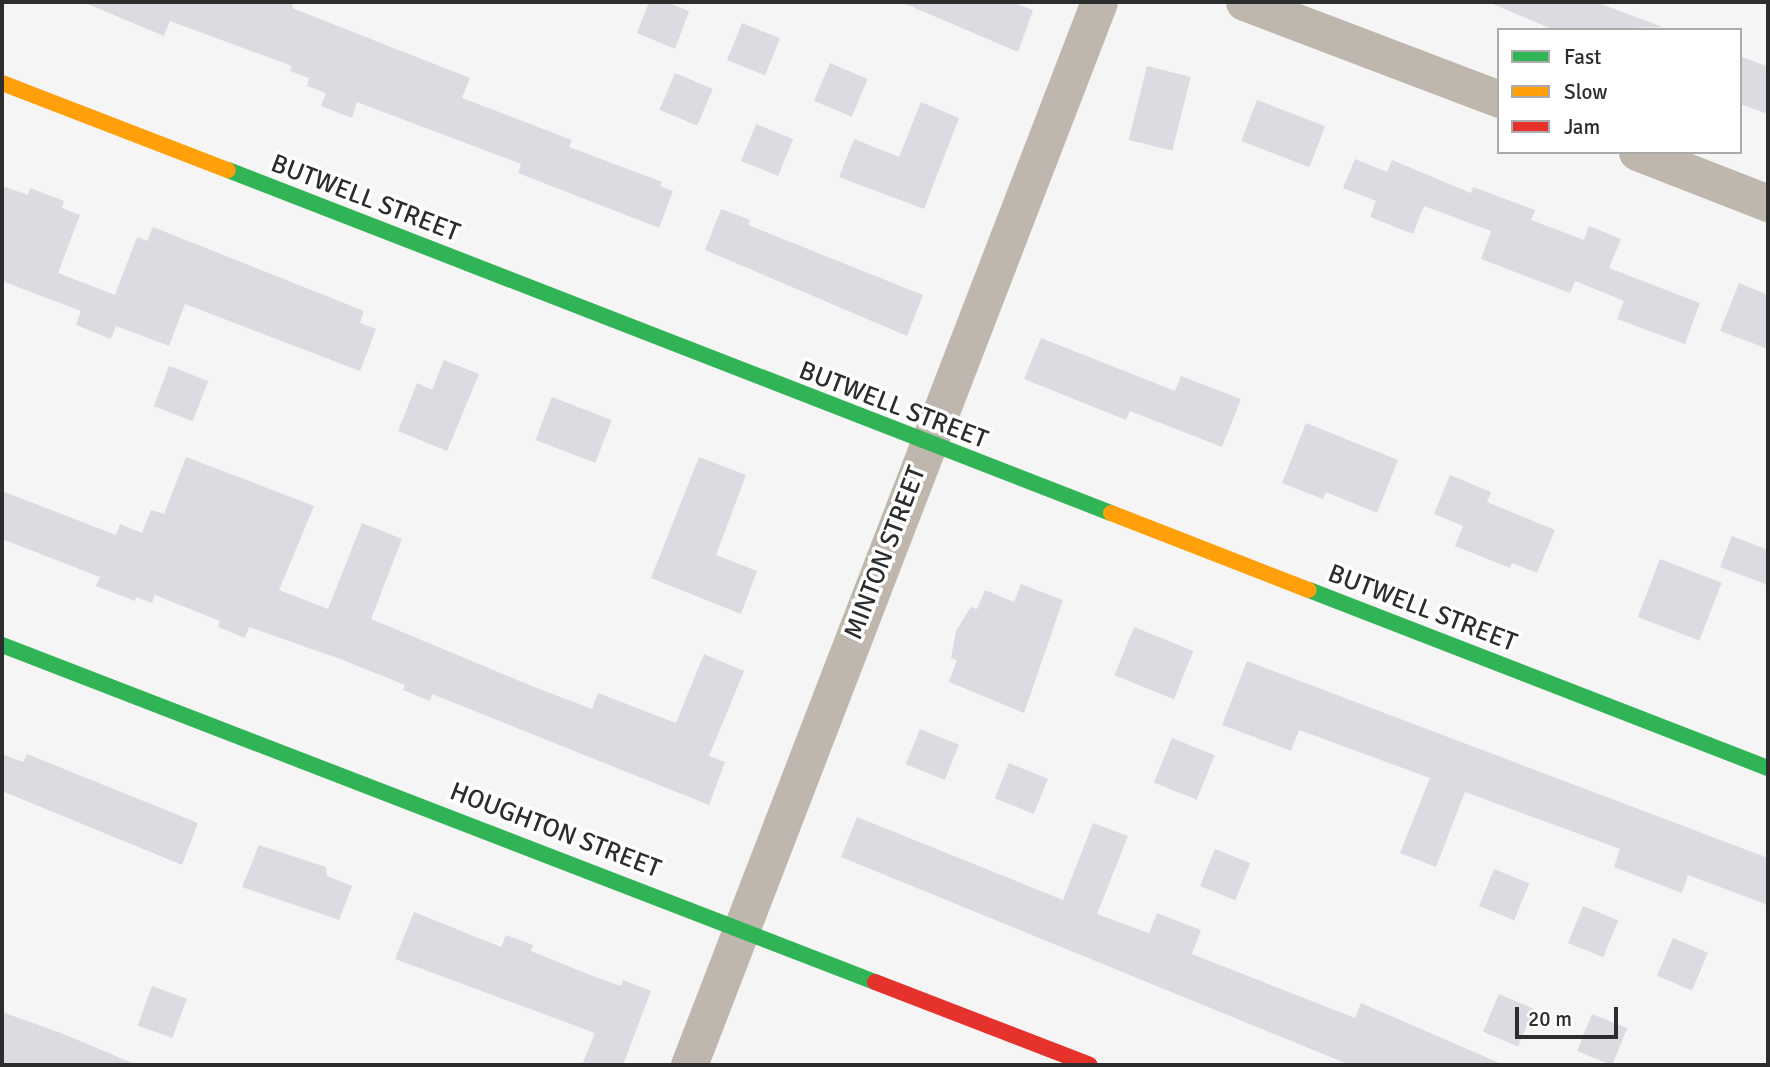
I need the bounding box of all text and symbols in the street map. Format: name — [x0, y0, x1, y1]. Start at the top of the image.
legend — [1497, 28, 1742, 154]
text: Fast — [1564, 44, 1601, 70]
text: Slow — [1564, 79, 1608, 105]
text: Jam — [1564, 114, 1600, 140]
street label: BUTWELL STREET — [266, 149, 464, 249]
street label: BUTWELL STREET — [794, 356, 992, 456]
street label: MINTON STREET — [839, 462, 933, 644]
street label: BUTWELL STREET — [1323, 559, 1521, 659]
street label: HOUGHTON STREET — [445, 776, 665, 886]
scale bar — [1518, 993, 1621, 1038]
text: 20 m — [1528, 1006, 1572, 1032]

